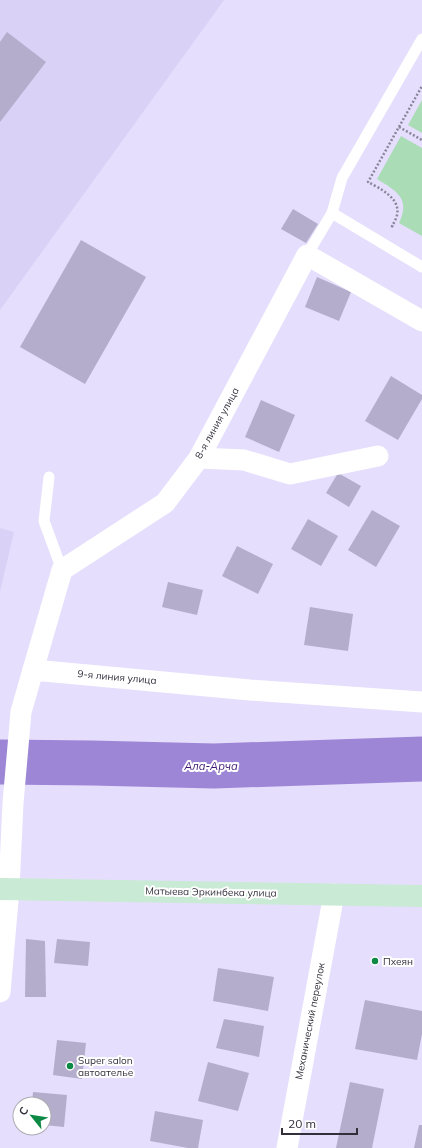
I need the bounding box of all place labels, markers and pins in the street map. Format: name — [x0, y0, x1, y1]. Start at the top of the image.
place label: Пхеян — [383, 955, 413, 968]
marker: Пхеян — [370, 956, 380, 966]
place label: Super salon автоателье — [78, 1054, 134, 1079]
marker: Super salon автоателье — [65, 1061, 75, 1071]

